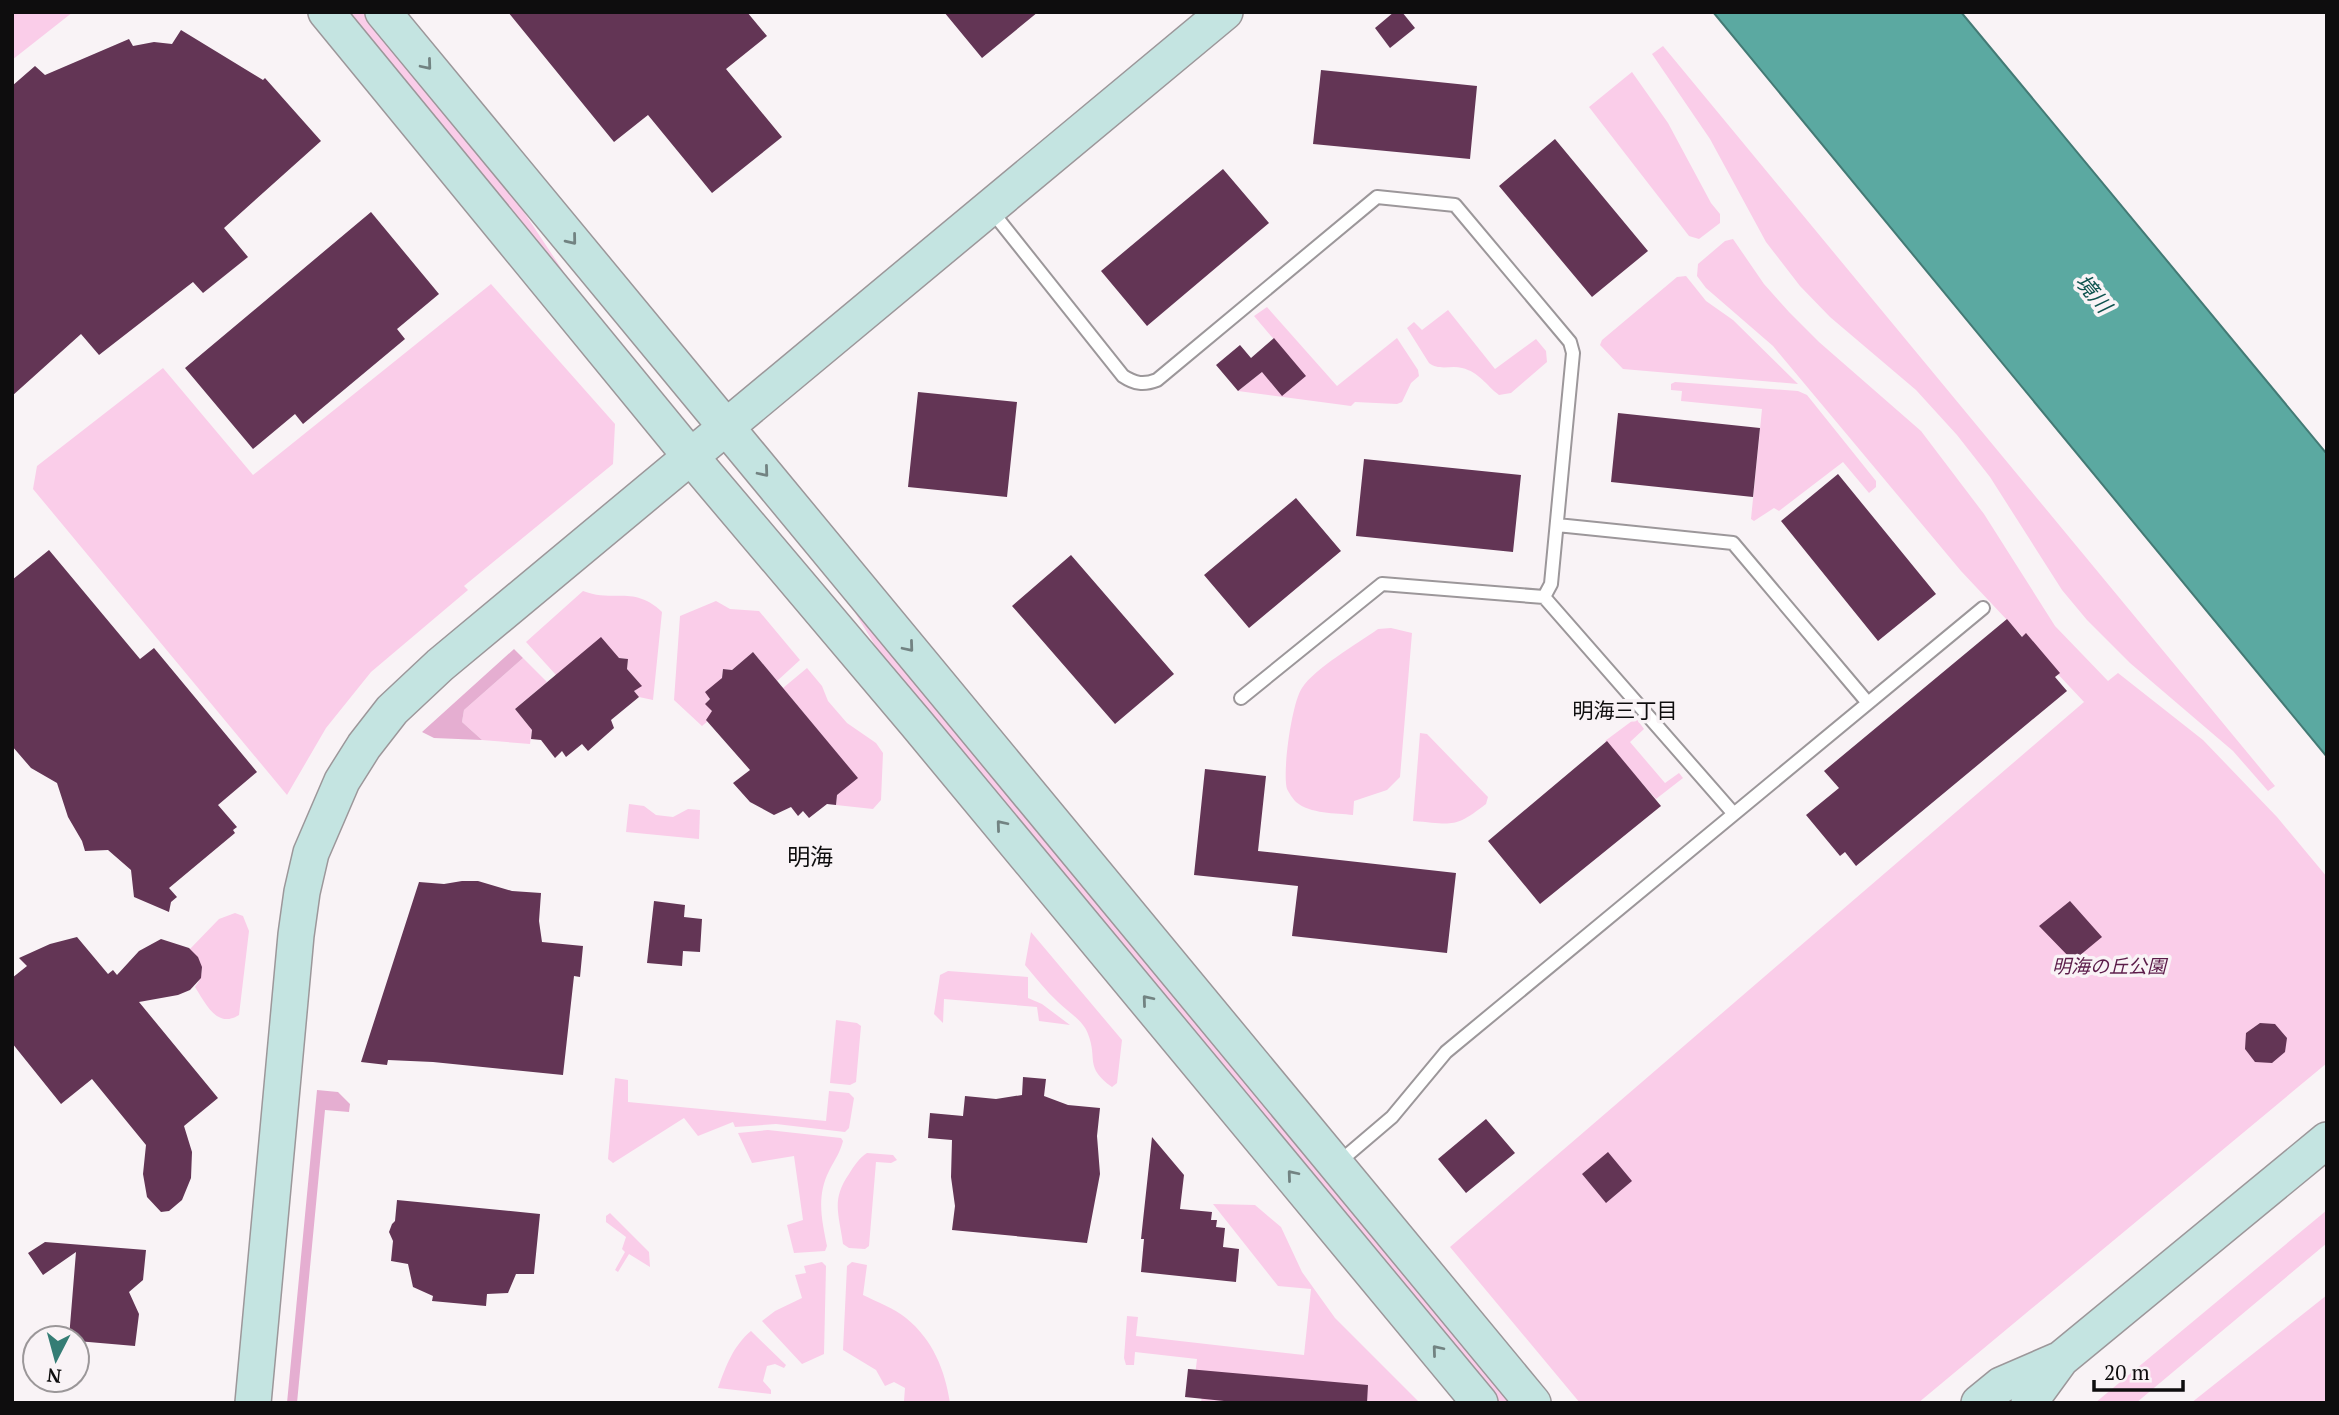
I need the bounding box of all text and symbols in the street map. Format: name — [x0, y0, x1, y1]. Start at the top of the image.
one-way arrow — [419, 56, 431, 69]
one-way arrow — [563, 233, 576, 245]
water label: 境川 — [2070, 268, 2120, 320]
one-way arrow — [756, 464, 768, 477]
one-way arrow — [901, 639, 913, 652]
district label: 明海三丁目 — [1573, 696, 1678, 724]
one-way arrow — [997, 821, 1009, 834]
district label: 明海 — [787, 841, 833, 872]
park label: 明海の丘公園 — [2052, 953, 2169, 978]
one-way arrow — [1142, 995, 1155, 1007]
one-way arrow — [1288, 1170, 1300, 1183]
north arrow — [21, 1324, 91, 1394]
one-way arrow — [1433, 1346, 1445, 1359]
scale bar — [2094, 1348, 2183, 1392]
text: 20 m — [2104, 1358, 2150, 1386]
text: N — [45, 1363, 63, 1390]

